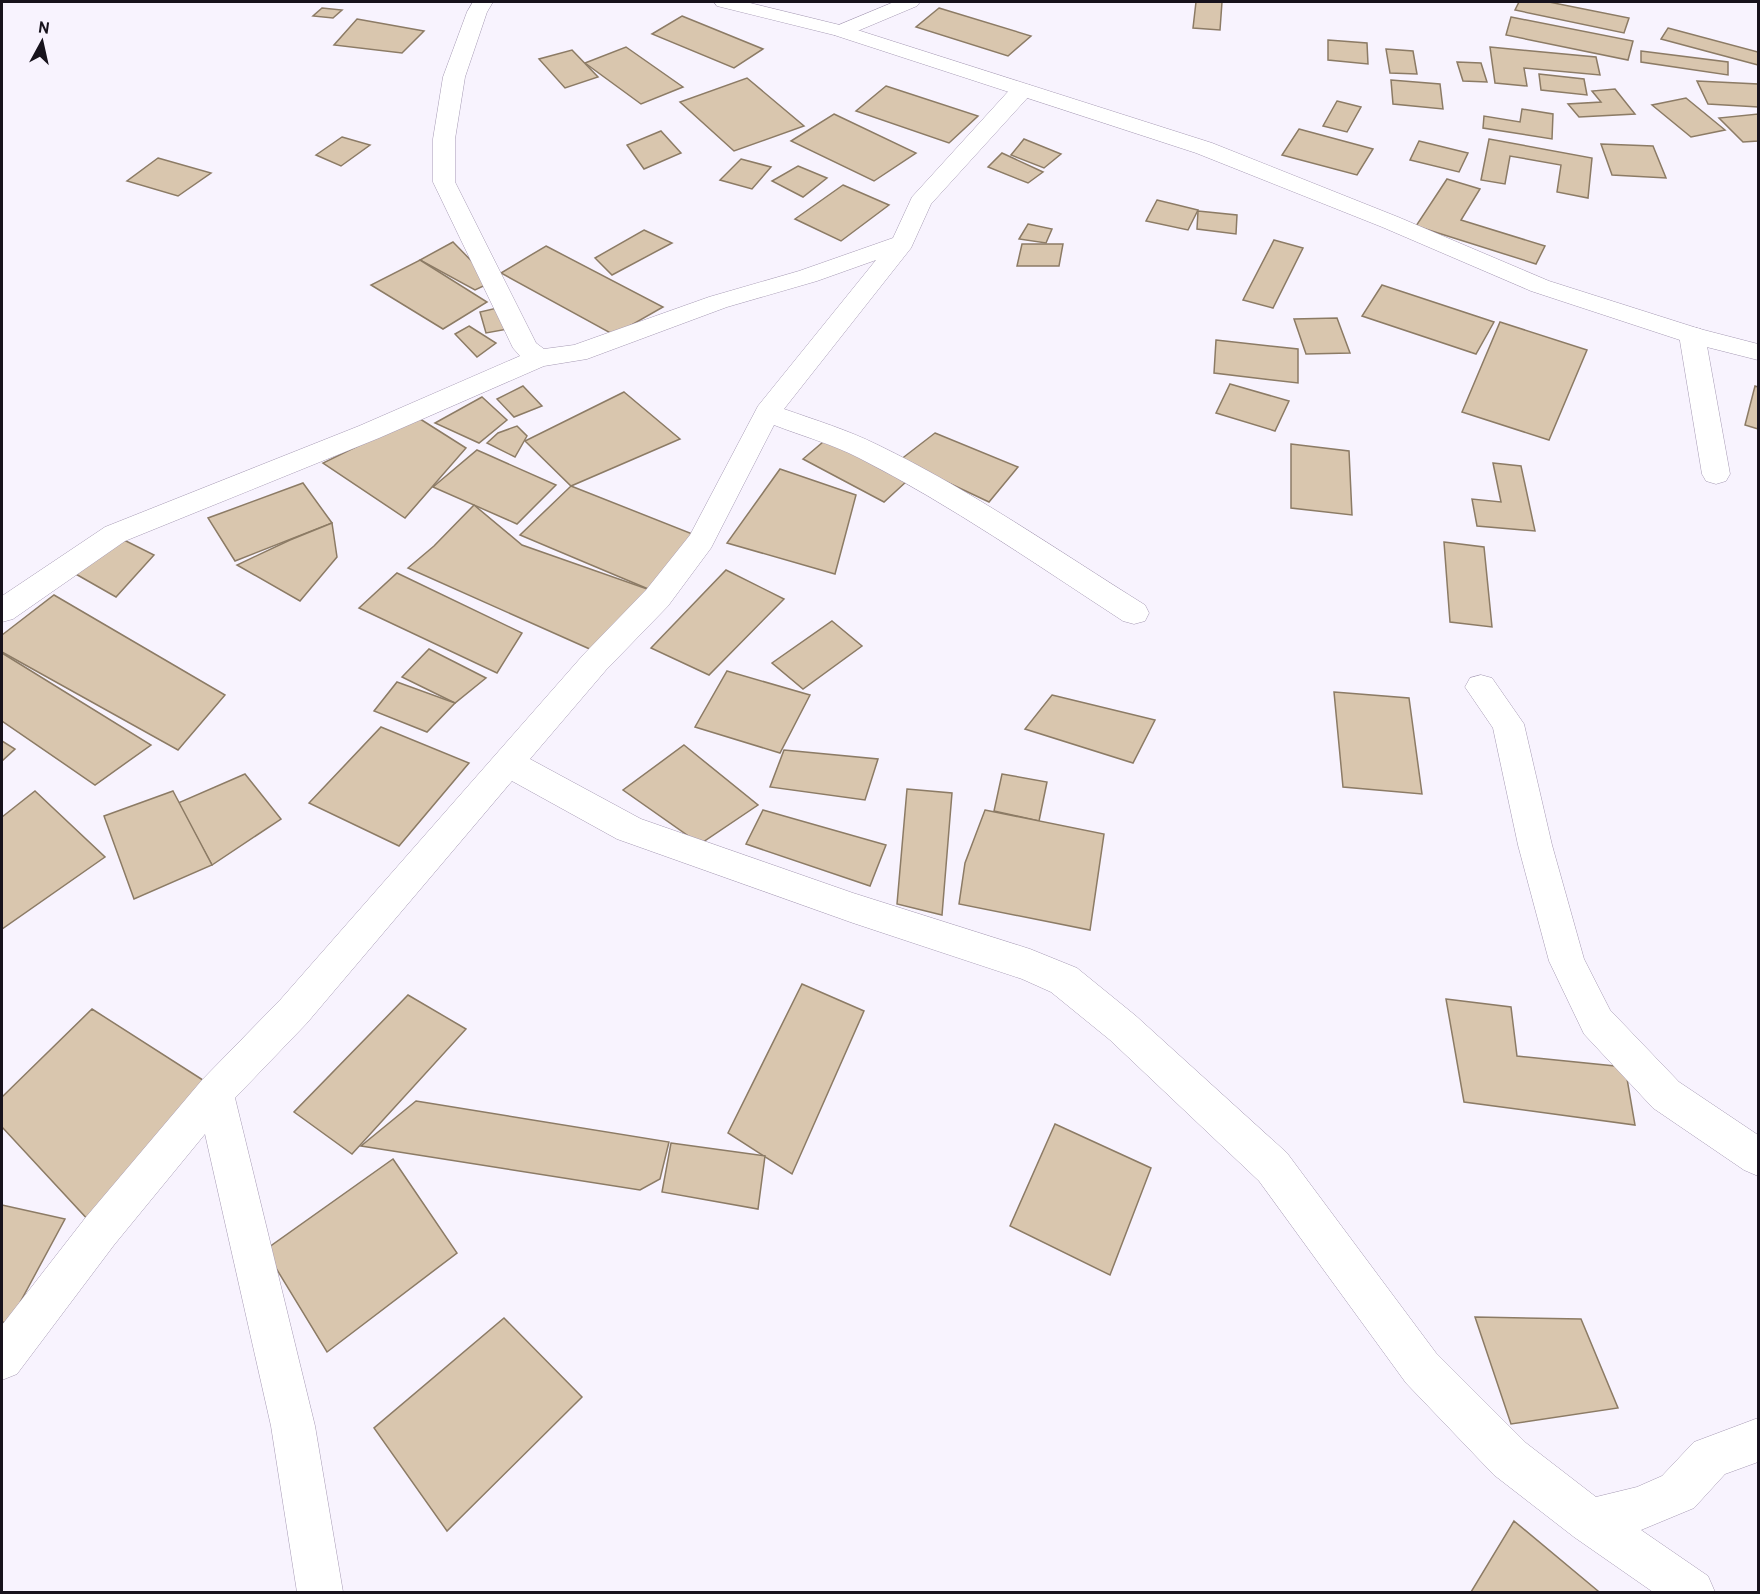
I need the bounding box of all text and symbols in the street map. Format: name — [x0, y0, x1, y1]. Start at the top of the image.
north arrow — [12, 12, 72, 72]
text: N — [37, 18, 51, 40]

